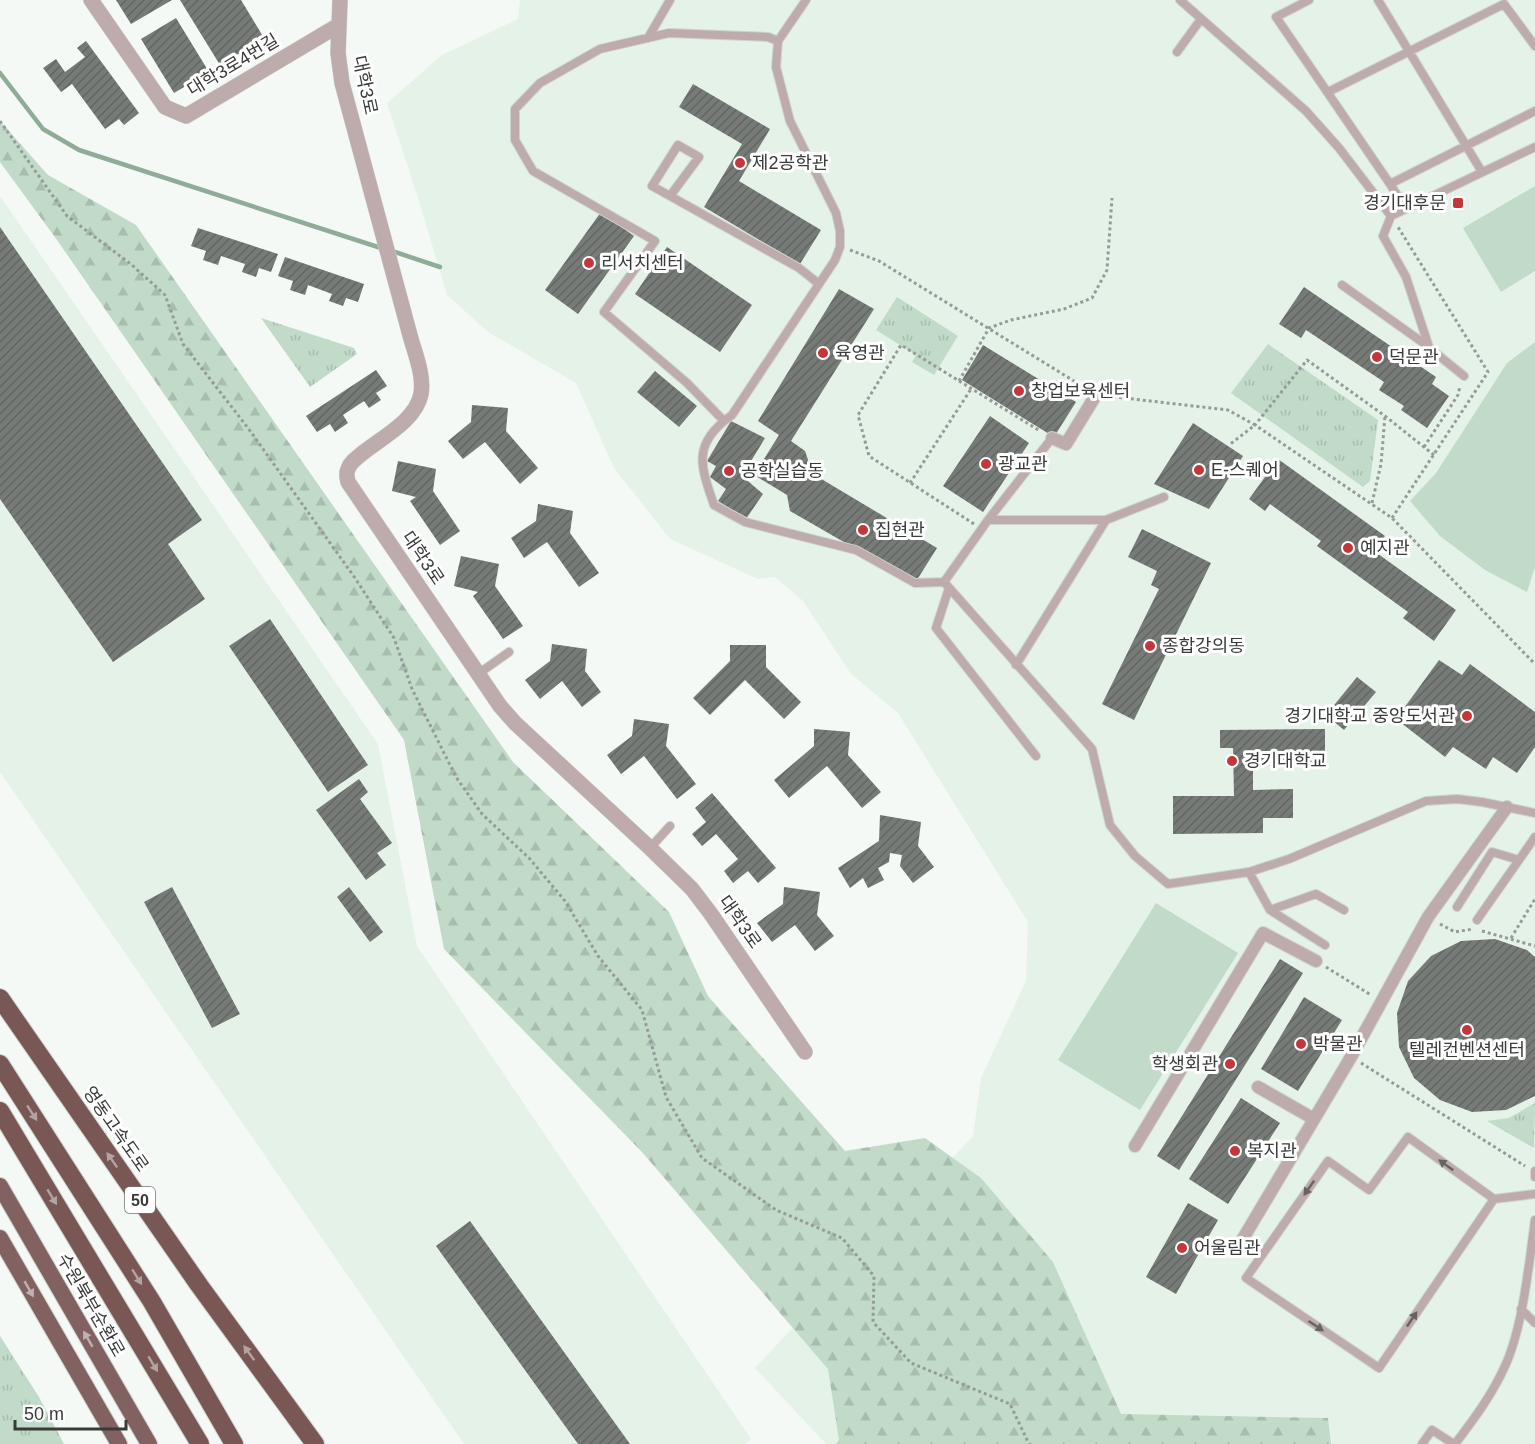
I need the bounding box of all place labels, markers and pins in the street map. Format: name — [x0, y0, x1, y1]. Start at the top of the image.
place label: 제2공학관 — [752, 153, 829, 173]
marker: 제2공학관 — [733, 156, 747, 170]
place label: 경기대후문 — [1363, 193, 1446, 213]
marker: 경기대후문 — [1451, 196, 1465, 210]
place label: 리서치센터 — [601, 253, 684, 273]
marker: 리서치센터 — [582, 256, 596, 270]
place label: 육영관 — [835, 343, 885, 363]
marker: 육영관 — [816, 346, 830, 360]
place label: 덕문관 — [1389, 347, 1439, 367]
marker: 덕문관 — [1370, 350, 1384, 364]
place label: 창업보육센터 — [1031, 381, 1130, 401]
marker: 창업보육센터 — [1012, 384, 1026, 398]
place label: 광교관 — [998, 454, 1048, 474]
marker: 광교관 — [979, 457, 993, 471]
place label: E-스퀘어 — [1211, 460, 1279, 480]
place label: 공학실습동 — [741, 461, 824, 481]
marker: E-스퀘어 — [1192, 463, 1206, 477]
marker: 공학실습동 — [722, 464, 736, 478]
place label: 집현관 — [875, 520, 925, 540]
marker: 집현관 — [856, 523, 870, 537]
place label: 예지관 — [1360, 538, 1410, 558]
marker: 예지관 — [1341, 541, 1355, 555]
place label: 종합강의동 — [1162, 636, 1245, 656]
marker: 종합강의동 — [1143, 639, 1157, 653]
place label: 경기대학교 중앙도서관 — [1284, 706, 1455, 726]
marker: 경기대학교 중앙도서관 — [1460, 709, 1474, 723]
place label: 경기대학교 — [1244, 751, 1327, 771]
marker: 경기대학교 — [1225, 754, 1239, 768]
marker: 텔레컨벤션센터 — [1460, 1023, 1474, 1037]
place label: 박물관 — [1313, 1034, 1363, 1054]
marker: 박물관 — [1294, 1037, 1308, 1051]
place label: 텔레컨벤션센터 — [1409, 1040, 1525, 1060]
place label: 학생회관 — [1152, 1054, 1218, 1074]
marker: 학생회관 — [1223, 1057, 1237, 1071]
place label: 복지관 — [1247, 1141, 1297, 1161]
marker: 복지관 — [1228, 1144, 1242, 1158]
place label: 어울림관 — [1194, 1238, 1261, 1258]
marker: 어울림관 — [1175, 1241, 1189, 1255]

